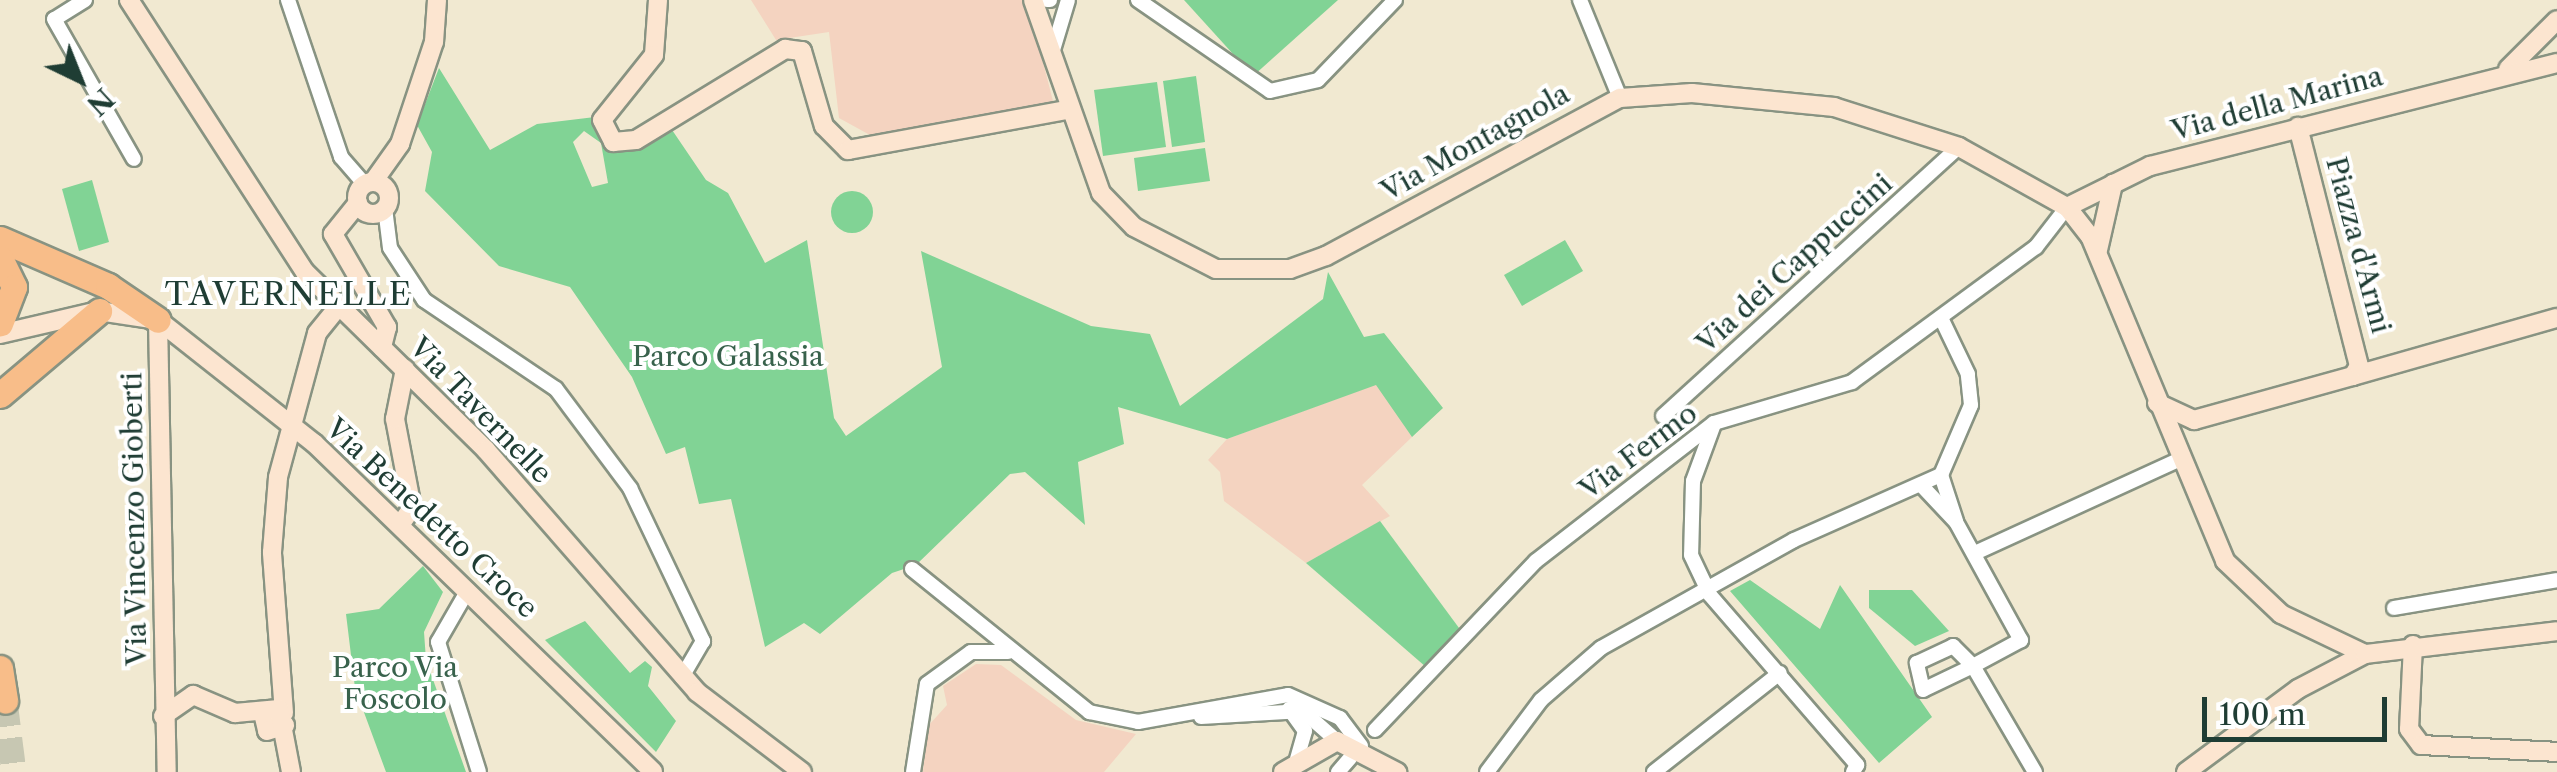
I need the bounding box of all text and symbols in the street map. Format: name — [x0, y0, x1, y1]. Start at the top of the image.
north arrow — [30, 30, 130, 130]
street label: Via della Marina — [2167, 59, 2387, 147]
street label: Via Montagnola — [1375, 76, 1575, 208]
text: N — [80, 81, 121, 123]
street label: Piazza d'Armi — [2319, 153, 2399, 337]
street label: Via dei Cappuccini — [1689, 166, 1899, 360]
district label: TAVERNELLE — [165, 275, 413, 313]
street label: Via Tavernelle — [403, 330, 559, 490]
park label: Parco Galassia — [632, 339, 824, 373]
street label: Via Vincenzo Gioberti — [115, 371, 153, 667]
street label: Via Fermo — [1573, 396, 1703, 506]
street label: Via Benedetto Croce — [319, 411, 545, 625]
park label: Parco Via Foscolo — [331, 650, 459, 716]
scale bar — [2207, 677, 2392, 739]
text: 100 m — [2219, 696, 2306, 733]

